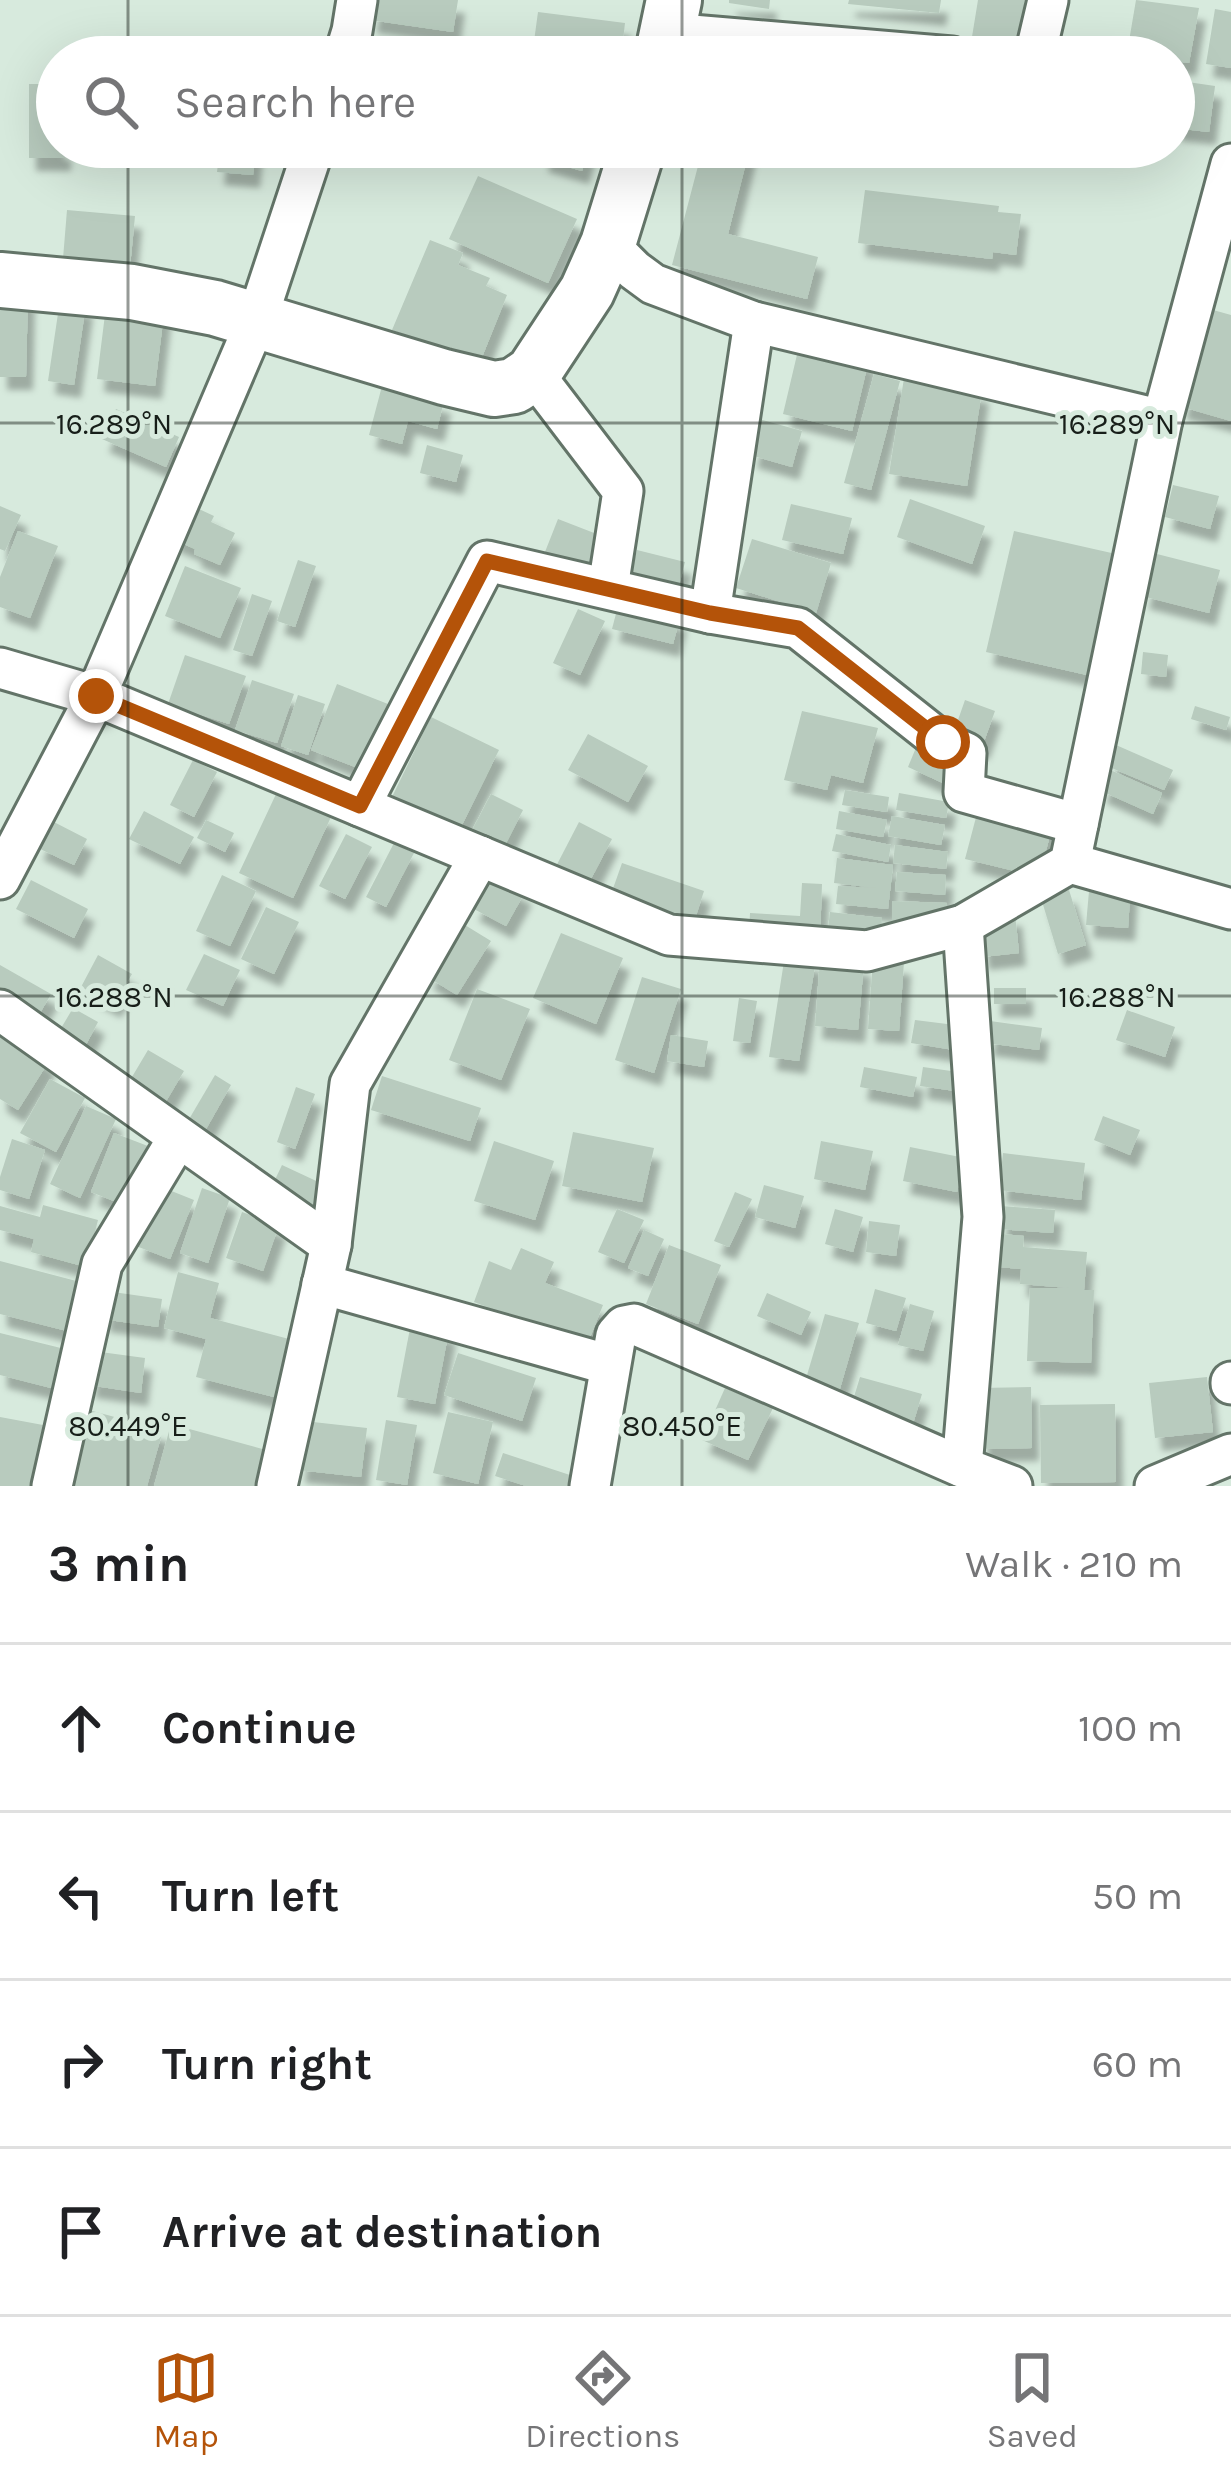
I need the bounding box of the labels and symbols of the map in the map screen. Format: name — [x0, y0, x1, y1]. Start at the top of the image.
text: 16.289°N — [56, 406, 172, 442]
text: 16.289°N — [1059, 406, 1175, 442]
route end — [69, 669, 123, 723]
route start — [916, 715, 970, 769]
text: 16.288°N — [55, 979, 173, 1015]
text: 16.288°N — [1058, 979, 1176, 1015]
text: 80.449°E — [68, 1408, 188, 1444]
text: 80.450°E — [622, 1408, 742, 1444]

